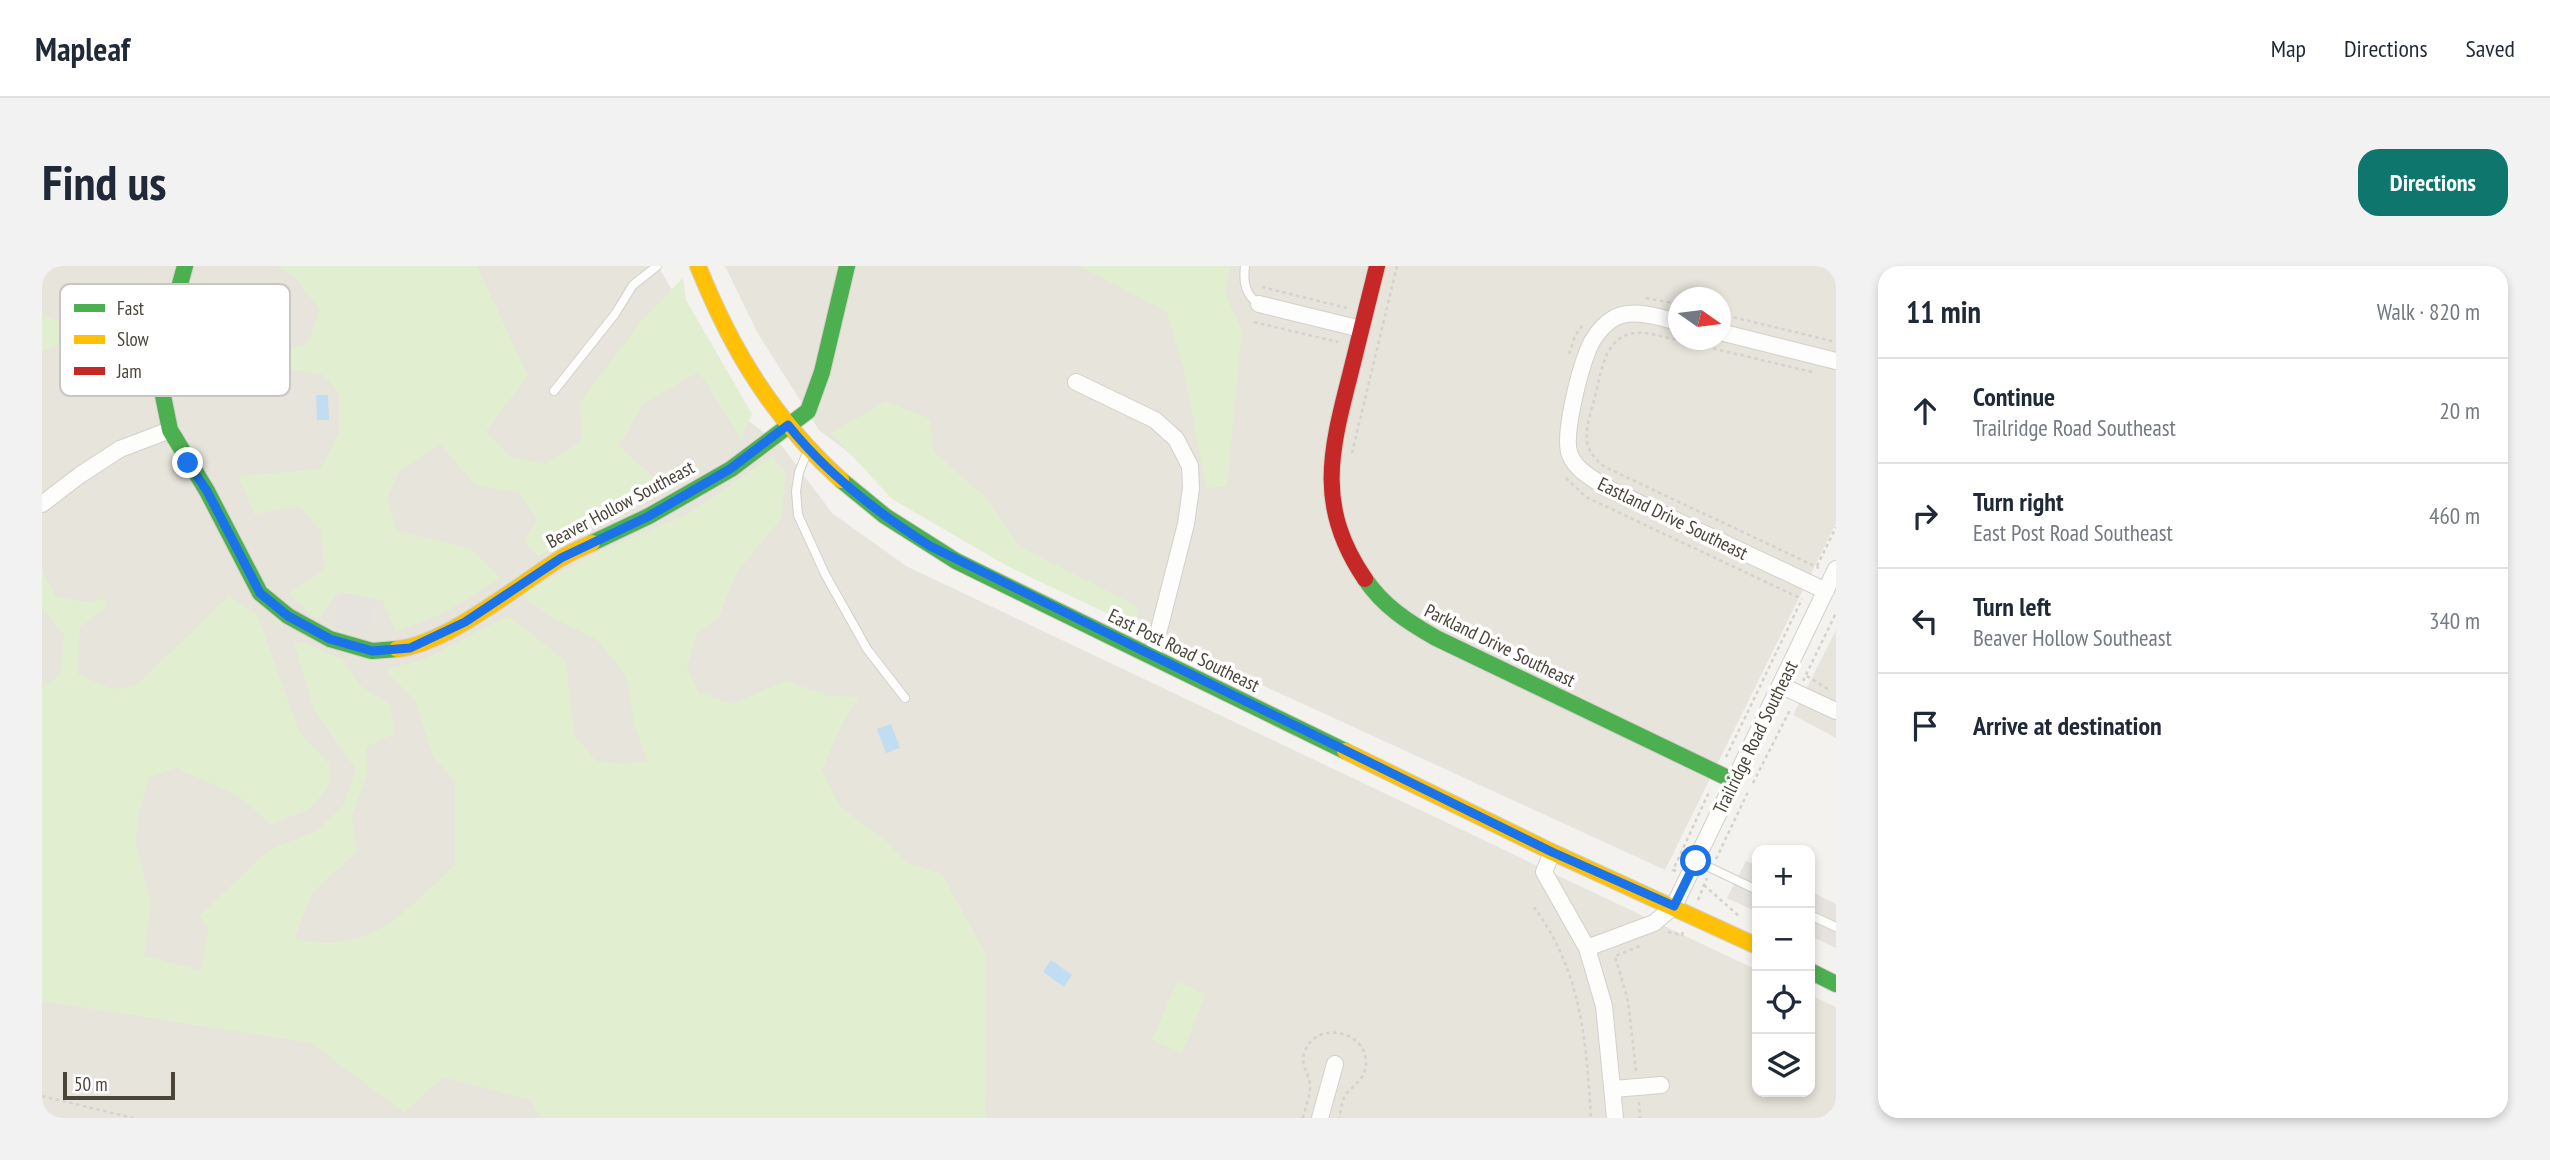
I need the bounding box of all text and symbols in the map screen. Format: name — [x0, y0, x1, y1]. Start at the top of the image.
text: Mapleaf — [35, 27, 130, 70]
text: Map — [2271, 33, 2306, 64]
text: Directions — [2344, 33, 2428, 64]
text: Saved — [2466, 33, 2515, 64]
button: Directions — [2358, 149, 2508, 216]
text: Find us — [42, 150, 166, 214]
legend — [60, 284, 290, 396]
north arrow — [1668, 287, 1731, 350]
text: 11 min — [1906, 292, 1981, 331]
text: Fast — [117, 296, 145, 320]
text: Walk · 820 m — [2377, 297, 2480, 326]
text: Slow — [117, 327, 150, 351]
text: Jam — [116, 359, 142, 383]
text: Continue — [1973, 380, 2055, 413]
icon: ahead — [1906, 392, 1944, 430]
text: 20 m — [2439, 396, 2480, 425]
text: Trailridge Road Southeast — [1973, 413, 2176, 442]
route end — [172, 447, 203, 478]
street label: Beaver Hollow Southeast — [542, 454, 699, 553]
street label: Eastland Drive Southeast — [1594, 471, 1753, 565]
text: Turn right — [1973, 485, 2064, 518]
icon: right — [1906, 497, 1944, 535]
text: 460 m — [2429, 501, 2480, 530]
text: East Post Road Southeast — [1973, 518, 2173, 547]
text: Turn left — [1973, 590, 2051, 623]
street label: Parkland Drive Southeast — [1421, 598, 1580, 692]
icon: left — [1906, 602, 1944, 640]
street label: East Post Road Southeast — [1105, 603, 1264, 697]
text: 340 m — [2429, 606, 2480, 635]
text: Beaver Hollow Southeast — [1973, 623, 2172, 652]
street label: Trailridge Road Southeast — [1707, 656, 1803, 818]
icon: arrive — [1906, 707, 1944, 745]
text: Arrive at destination — [1973, 709, 2162, 742]
route start — [1680, 845, 1711, 876]
map controls — [1752, 845, 1815, 1097]
button: + — [1752, 845, 1815, 908]
button: − — [1752, 908, 1815, 971]
button: locate — [1752, 971, 1815, 1034]
button: layers — [1752, 1034, 1815, 1097]
scale bar — [63, 1069, 175, 1101]
text: 50 m — [74, 1072, 108, 1096]

